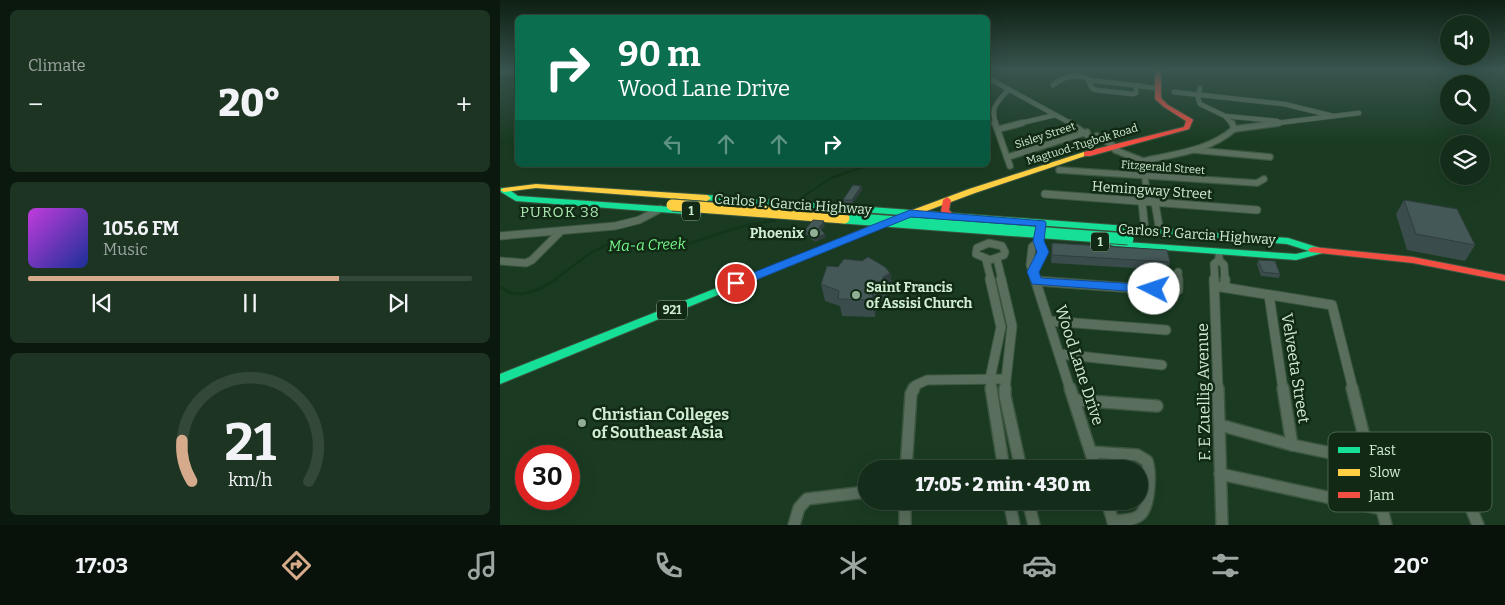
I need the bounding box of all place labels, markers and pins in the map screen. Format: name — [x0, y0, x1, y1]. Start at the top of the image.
place label: Phoenix — [750, 225, 804, 242]
marker: Phoenix — [808, 227, 820, 239]
pin — [715, 262, 757, 304]
place label: Saint Francis of Assisi Church — [866, 279, 973, 312]
marker: Saint Francis of Assisi Church — [850, 289, 862, 301]
place label: Christian Colleges of Southeast Asia — [592, 405, 729, 442]
marker: Christian Colleges of Southeast Asia — [576, 417, 588, 429]

